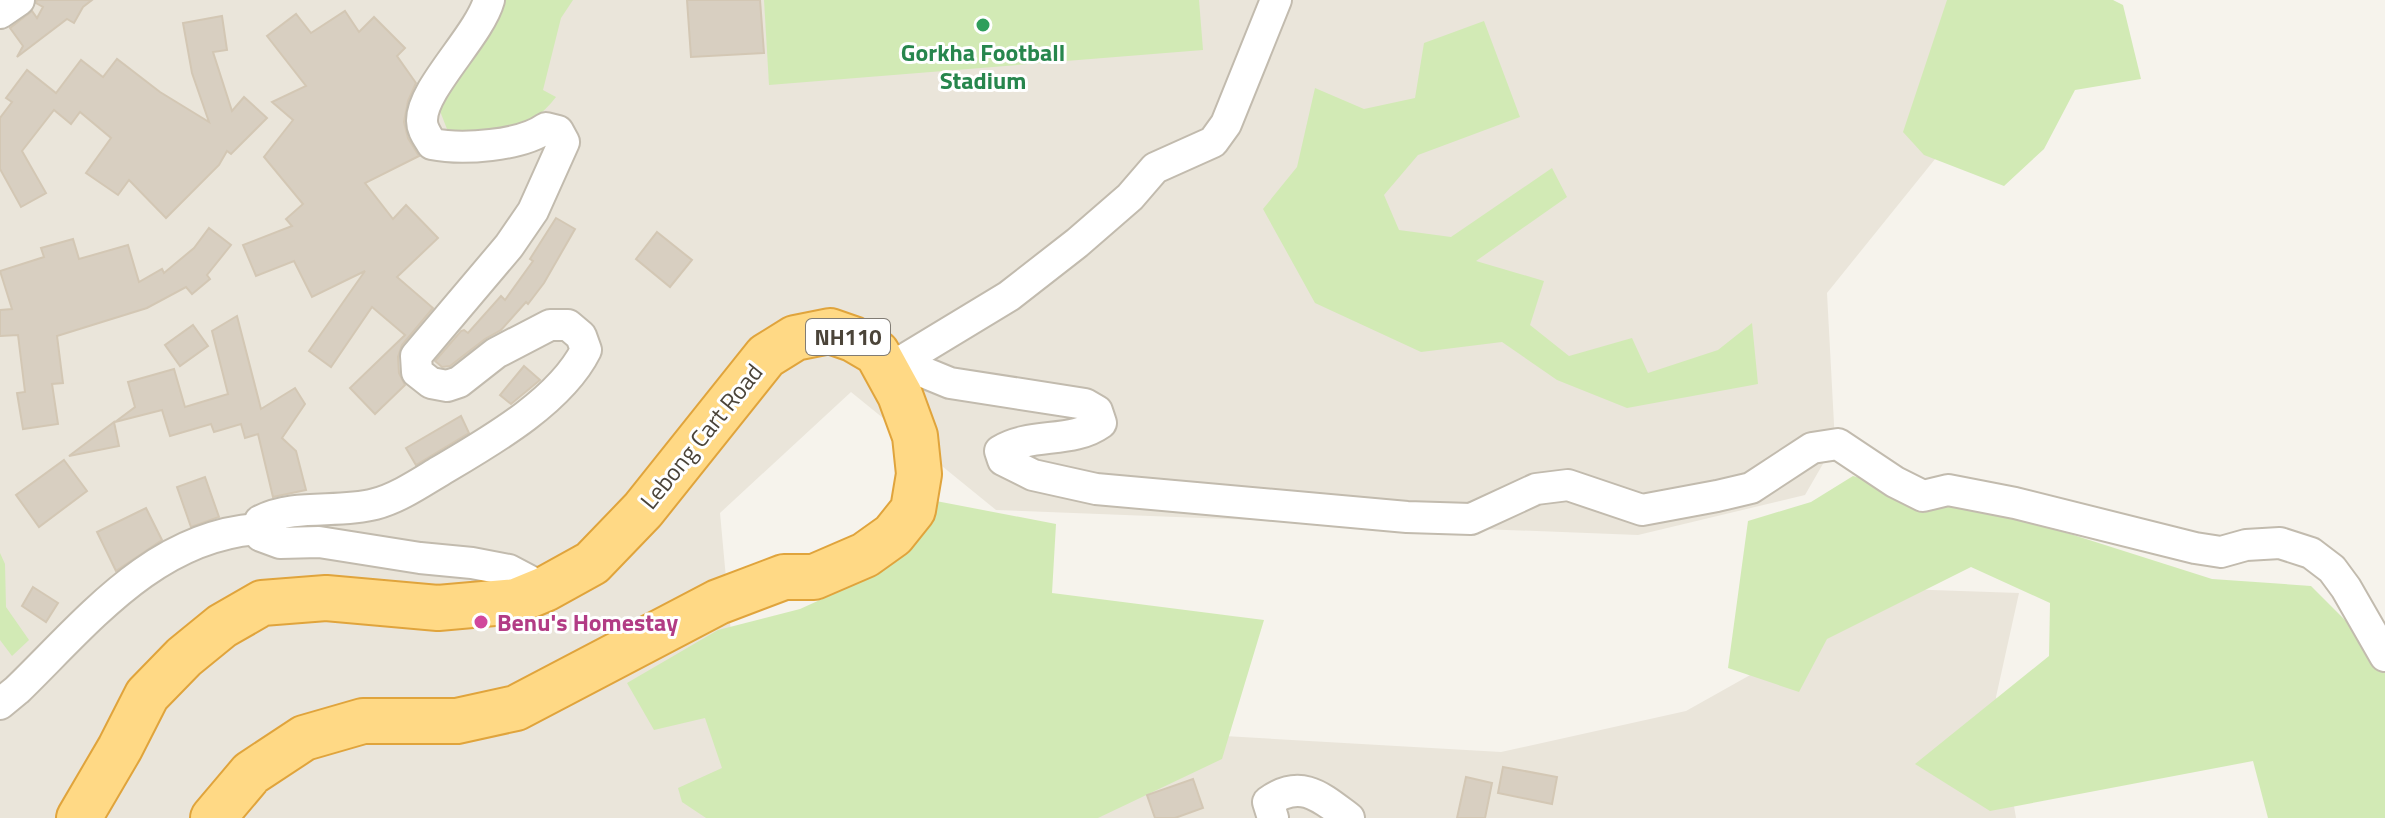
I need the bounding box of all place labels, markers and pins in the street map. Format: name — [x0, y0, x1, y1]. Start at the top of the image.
marker: Gorkha Football Stadium — [974, 16, 992, 34]
place label: Gorkha Football Stadium — [901, 34, 1065, 98]
place label: Benu's Homestay — [497, 604, 678, 640]
marker: Benu's Homestay — [472, 613, 490, 631]

